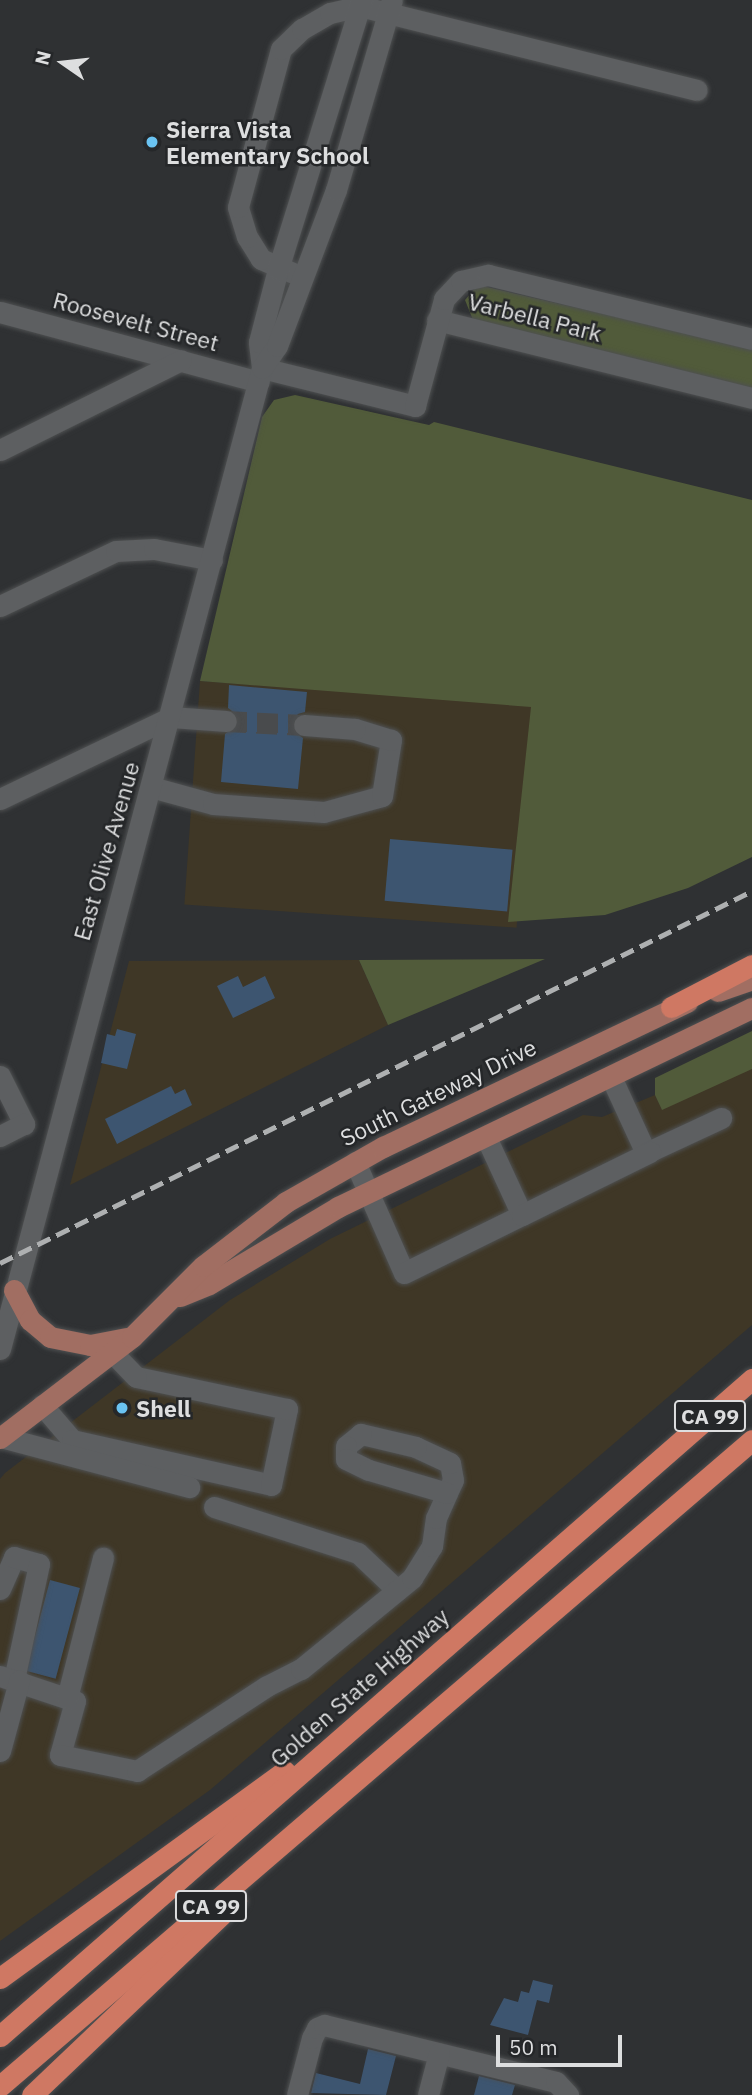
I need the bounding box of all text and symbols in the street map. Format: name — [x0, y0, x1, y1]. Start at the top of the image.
north arrow — [28, 28, 98, 98]
text: N — [29, 48, 56, 68]
place label: Sierra Vista Elementary School — [166, 115, 369, 169]
marker: Sierra Vista Elementary School — [144, 134, 160, 150]
street label: Roosevelt Street — [50, 286, 222, 356]
street label: Varbella Park — [465, 287, 605, 347]
street label: East Olive Avenue — [67, 759, 145, 943]
street label: South Gateway Drive — [336, 1033, 540, 1151]
place label: Shell — [136, 1394, 191, 1422]
road number: CA 99 — [673, 1398, 747, 1434]
marker: Shell — [114, 1400, 130, 1416]
street label: Golden State Highway — [264, 1602, 454, 1772]
road number: CA 99 — [174, 1888, 248, 1924]
scale bar — [500, 2022, 626, 2066]
text: 50 m — [509, 2033, 558, 2061]

